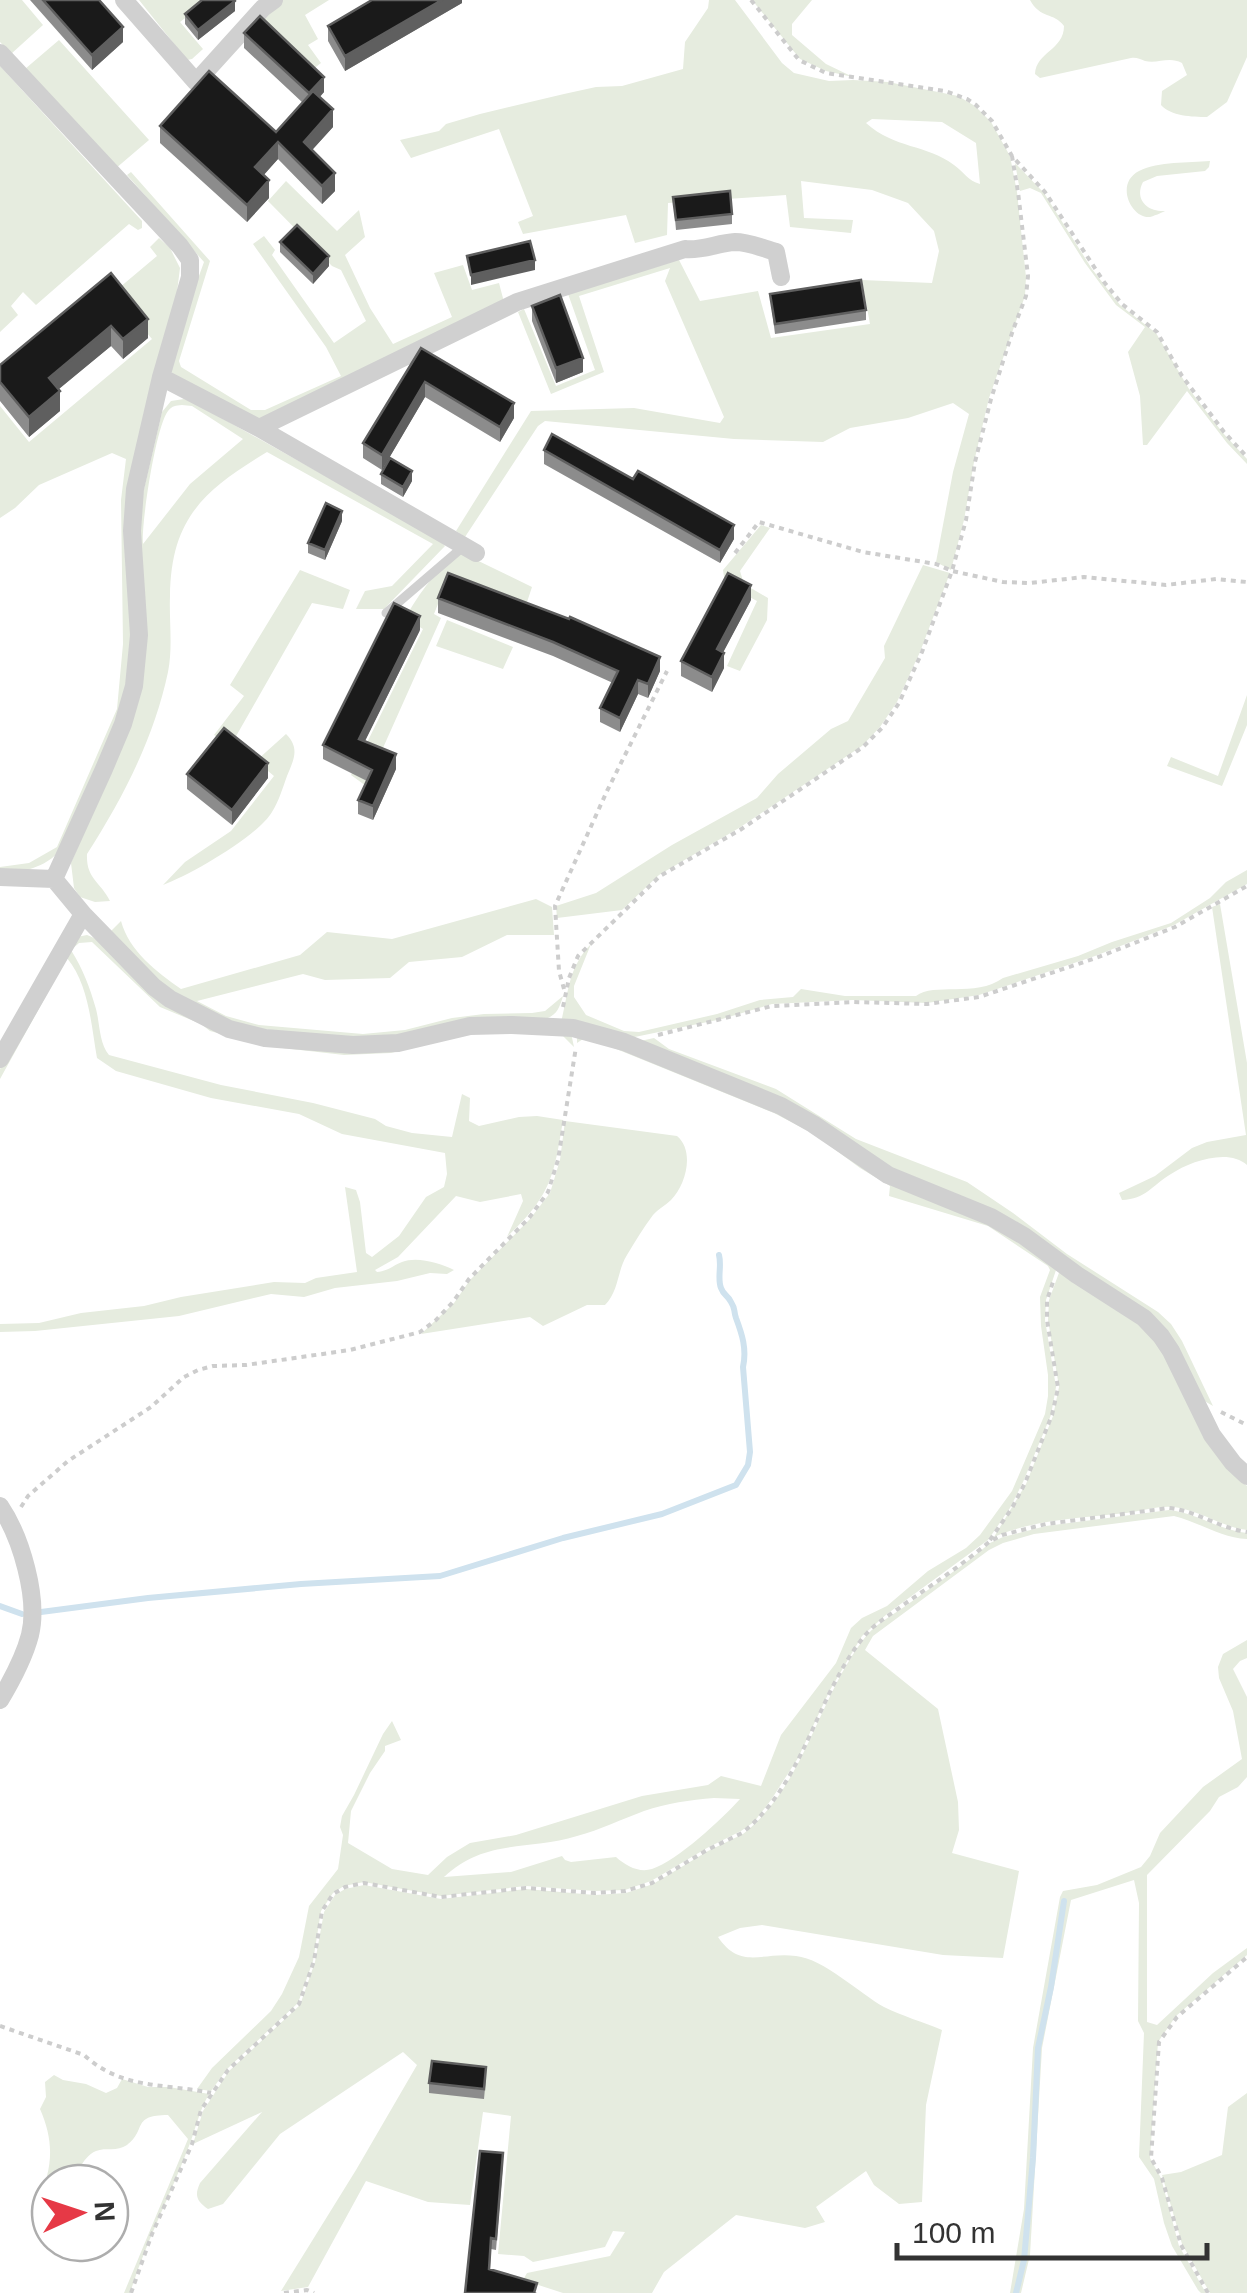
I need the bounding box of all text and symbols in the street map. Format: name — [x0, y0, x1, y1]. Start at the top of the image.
north arrow — [30, 2163, 130, 2263]
scale bar — [897, 2198, 1207, 2260]
text: N — [88, 2201, 120, 2223]
text: 100 m — [912, 2216, 995, 2249]

